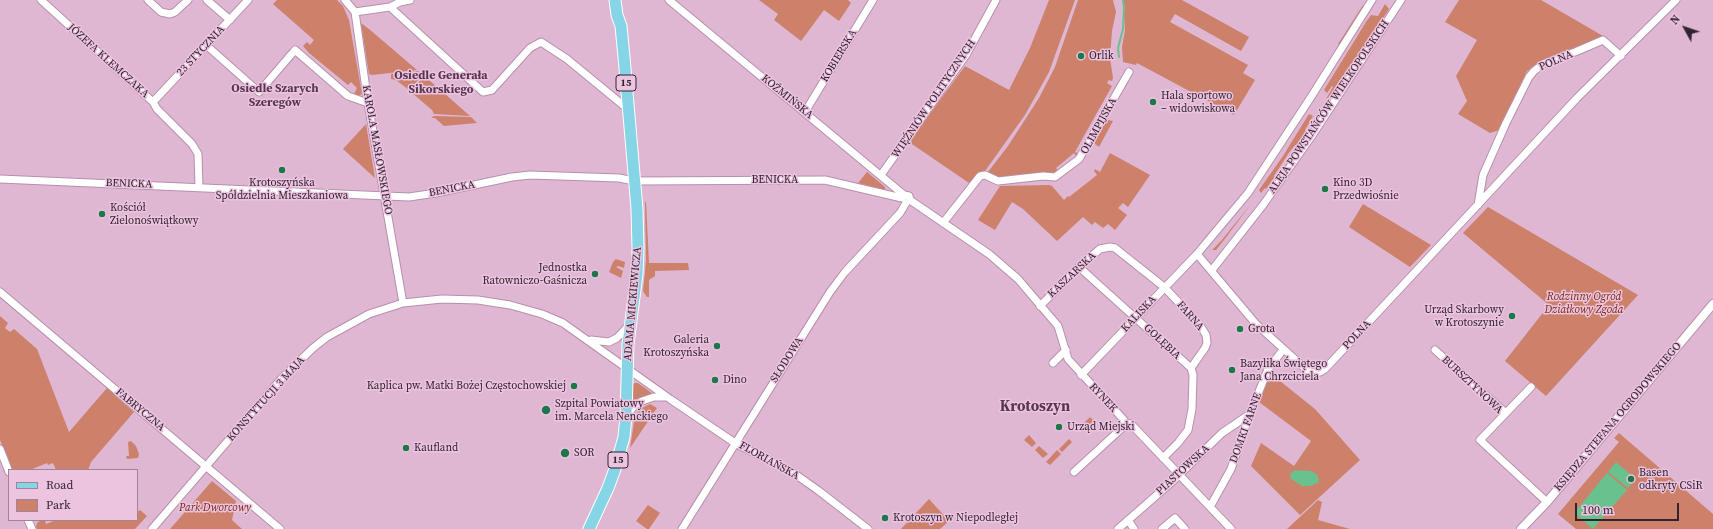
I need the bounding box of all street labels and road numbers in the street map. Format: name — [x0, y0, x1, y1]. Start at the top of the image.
street label: ALEJA POWSTAŃCÓW WIELKOPOLSKICH — [1266, 18, 1392, 196]
street label: JÓZEFA KLEMCZAKA — [65, 21, 151, 101]
street label: 23 STYCZNIA — [174, 23, 228, 79]
street label: KOBIERSKA — [818, 27, 860, 85]
street label: WIĘŹNIÓW POLITYCZNYCH — [889, 37, 979, 161]
street label: POLNA — [1537, 48, 1575, 74]
street label: KOŹMIŃSKA — [758, 72, 816, 122]
road number: 15 — [616, 75, 636, 91]
street label: KAROLA MASŁOWSKIEGO — [359, 84, 395, 216]
street label: OLIMPIJSKA — [1078, 95, 1120, 157]
street label: BENICKA — [752, 173, 798, 187]
street label: BENICKA — [105, 177, 153, 191]
street label: BENICKA — [428, 178, 476, 200]
street label: ADAMA MICKIEWICZA — [621, 246, 645, 362]
street label: KASZARSKA — [1045, 249, 1099, 301]
street label: KALISKA — [1119, 293, 1159, 335]
street label: FARNA — [1174, 299, 1206, 333]
street label: POLNA — [1340, 318, 1374, 352]
street label: GOŁĘBIA — [1141, 321, 1183, 363]
street label: SŁODOWA — [768, 335, 806, 385]
street label: KSIĘDZA STEFANA OGRODOWSKIEGO — [1552, 340, 1684, 494]
street label: BURSZTYNOWA — [1439, 353, 1505, 417]
street label: KONSTYTUCJI 3 MAJA — [224, 354, 308, 444]
street label: RYNEK — [1086, 381, 1120, 415]
street label: FABRYCZNA — [113, 386, 167, 434]
street label: DOMKI FARNE — [1227, 391, 1265, 465]
street label: FLORIAŃSKA — [737, 439, 801, 483]
street label: PIASTOWSKA — [1154, 442, 1212, 498]
road number: 15 — [608, 452, 628, 468]

